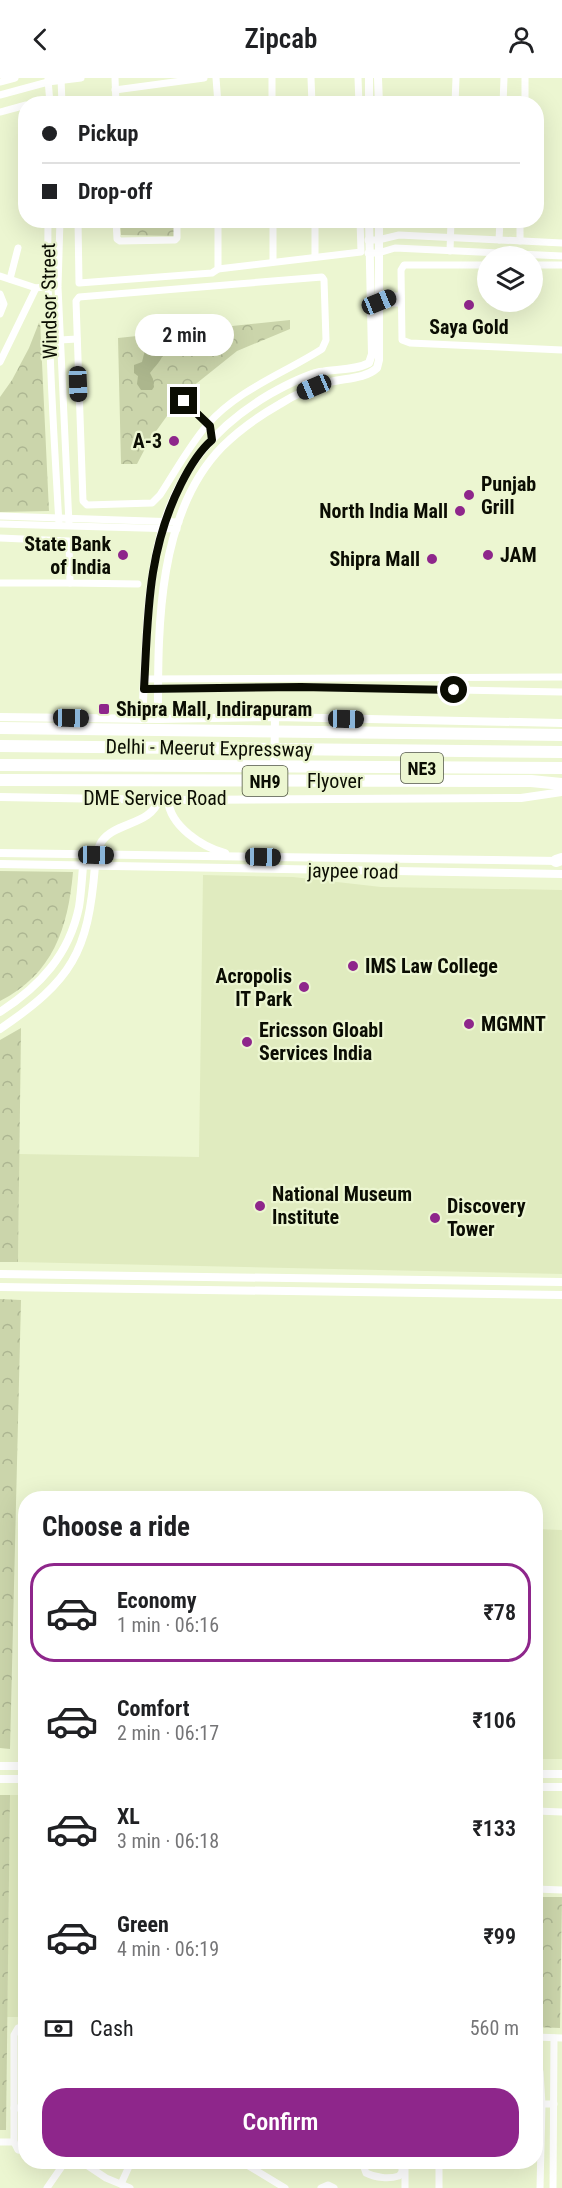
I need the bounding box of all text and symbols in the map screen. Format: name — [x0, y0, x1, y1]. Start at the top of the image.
icon: back — [24, 23, 57, 56]
text: Zipcab — [245, 23, 317, 55]
icon: person — [505, 23, 538, 56]
text: Pickup — [78, 121, 138, 146]
text: Drop-off — [78, 179, 152, 204]
street label: Windsor Street — [36, 243, 62, 359]
map controls — [477, 246, 543, 312]
button: layers — [477, 246, 543, 312]
car — [359, 287, 399, 317]
marker: Saya Gold — [462, 298, 476, 312]
callout: 2 min — [134, 314, 234, 356]
place label: Saya Gold — [429, 315, 509, 339]
text: 2 min — [162, 323, 207, 347]
car — [68, 366, 88, 402]
car — [294, 372, 334, 402]
route end — [170, 387, 197, 414]
place label: A-3 — [133, 429, 162, 453]
marker: A-3 — [167, 434, 181, 448]
place label: Punjab Grill — [481, 472, 536, 519]
marker: Punjab Grill — [462, 488, 476, 502]
place label: North India Mall — [319, 499, 448, 523]
marker: North India Mall — [453, 504, 467, 518]
place label: State Bank of India — [24, 532, 111, 579]
place label: JAM — [500, 543, 537, 567]
place label: Shipra Mall — [329, 547, 420, 571]
marker: State Bank of India — [116, 548, 130, 562]
marker: JAM — [481, 548, 495, 562]
marker: Shipra Mall — [425, 552, 439, 566]
route start — [440, 676, 467, 703]
place label: Shipra Mall, Indirapuram — [116, 697, 312, 721]
marker: Shipra Mall, Indirapuram — [97, 702, 111, 716]
car — [53, 709, 89, 727]
car — [328, 710, 364, 728]
street label: Delhi - Meerut Expressway — [105, 734, 313, 762]
road number: NE3 — [401, 753, 443, 783]
road number: NH9 — [242, 766, 288, 796]
street label: Flyover — [307, 769, 363, 793]
street label: DME Service Road — [83, 786, 227, 810]
car — [78, 846, 114, 864]
car — [245, 848, 281, 866]
street label: jaypee road — [306, 858, 399, 884]
place label: IMS Law College — [365, 954, 498, 978]
marker: IMS Law College — [346, 959, 360, 973]
place label: Acropolis IT Park — [216, 964, 292, 1011]
marker: Acropolis IT Park — [297, 980, 311, 994]
place label: MGMNT — [481, 1012, 546, 1036]
marker: MGMNT — [462, 1017, 476, 1031]
place label: Ericsson Gloabl Services India — [259, 1018, 383, 1065]
marker: Ericsson Gloabl Services India — [240, 1035, 254, 1049]
place label: National Museum Institute — [272, 1182, 412, 1229]
place label: Discovery Tower — [447, 1194, 526, 1241]
marker: National Museum Institute — [253, 1199, 267, 1213]
marker: Discovery Tower — [428, 1211, 442, 1225]
text: Choose a ride — [42, 1511, 190, 1543]
icon: car — [45, 1586, 99, 1640]
text: Economy — [117, 1588, 197, 1613]
text: ₹78 — [484, 1600, 516, 1625]
text: 1 min · 06:16 — [117, 1613, 219, 1637]
icon: car — [45, 1694, 99, 1748]
text: Comfort — [117, 1696, 190, 1721]
text: ₹106 — [472, 1708, 516, 1733]
text: 2 min · 06:17 — [117, 1721, 219, 1745]
icon: car — [45, 1802, 99, 1856]
text: XL — [117, 1804, 140, 1829]
text: ₹133 — [472, 1816, 516, 1841]
text: 3 min · 06:18 — [117, 1829, 219, 1853]
icon: car — [45, 1910, 99, 1964]
text: Green — [117, 1912, 169, 1937]
text: ₹99 — [484, 1924, 516, 1949]
text: 4 min · 06:19 — [117, 1937, 219, 1961]
icon: cash — [42, 2012, 75, 2045]
text: Cash — [90, 2016, 134, 2041]
text: 560 m — [470, 2016, 519, 2040]
button: Confirm — [42, 2088, 519, 2157]

